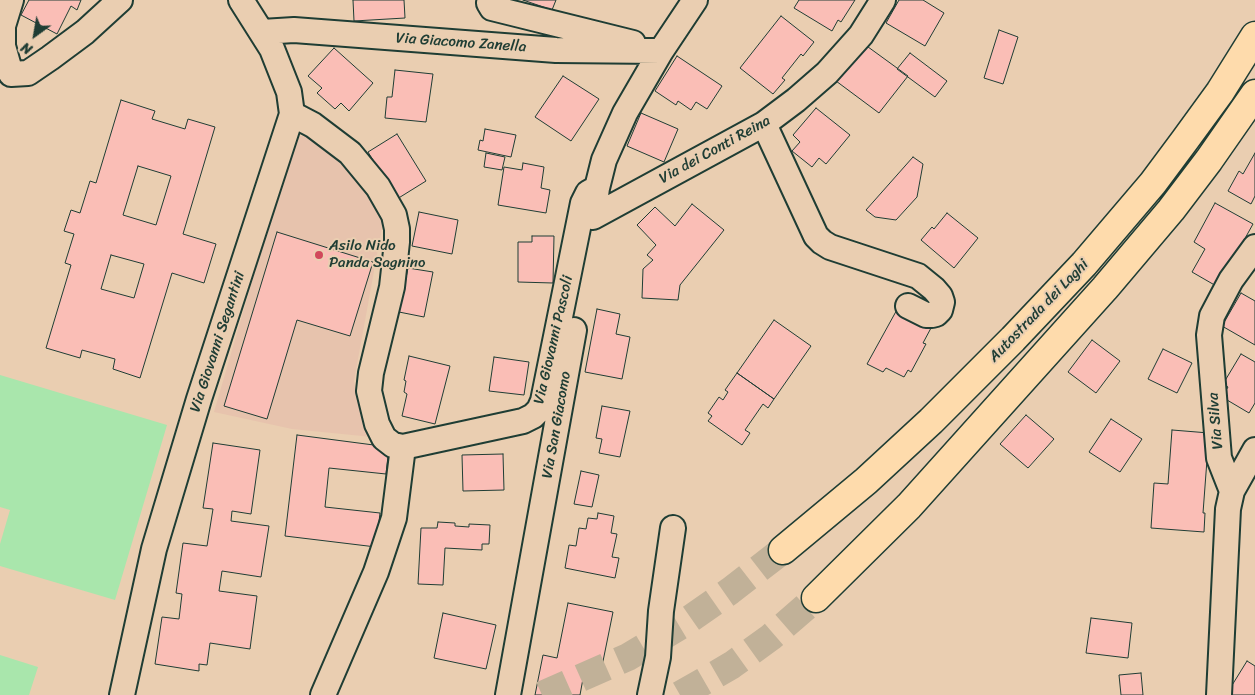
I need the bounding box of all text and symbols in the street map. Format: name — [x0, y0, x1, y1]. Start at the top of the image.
north arrow — [10, 10, 60, 60]
street label: Via Giacomo Zanella — [395, 29, 527, 57]
text: N — [16, 35, 38, 61]
street label: Via dei Conti Reina — [656, 112, 774, 188]
place label: Asilo Nido Panda Sagnino — [329, 237, 425, 272]
marker: Asilo Nido Panda Sagnino — [313, 249, 325, 261]
street label: Autostrada dei Laghi — [985, 256, 1093, 366]
street label: Via Giovanni Segantini — [187, 269, 249, 415]
street label: Via Giovanni Pascoli — [530, 274, 578, 406]
street label: Via San Giacomo — [539, 370, 575, 480]
street label: Via Silva — [1205, 392, 1227, 450]

